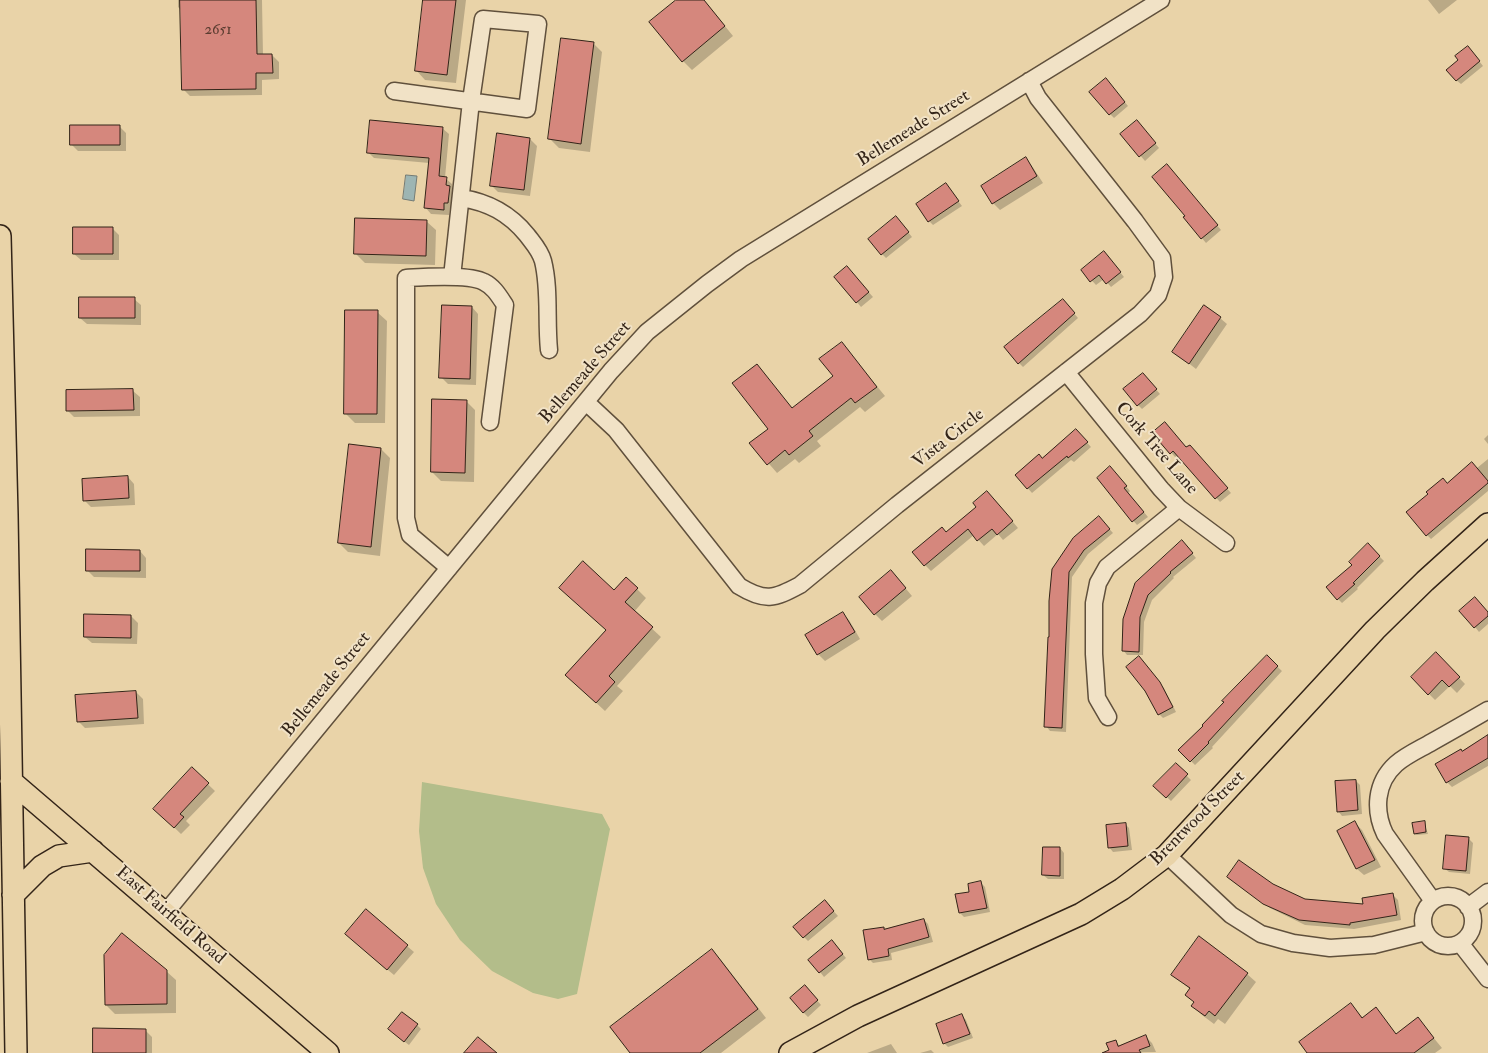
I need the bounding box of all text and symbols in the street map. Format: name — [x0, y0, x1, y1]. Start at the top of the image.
house number: 2651 — [204, 22, 232, 40]
street label: Bellemeade Street — [854, 86, 974, 172]
street label: Bellemeade Street — [536, 317, 636, 429]
street label: Cork Tree Lane — [1110, 398, 1202, 500]
street label: Vista Circle — [909, 404, 989, 474]
street label: Bellemeade Street — [278, 628, 376, 742]
street label: Brentwood Street — [1146, 767, 1250, 871]
street label: East Fairfield Road — [111, 863, 229, 969]

